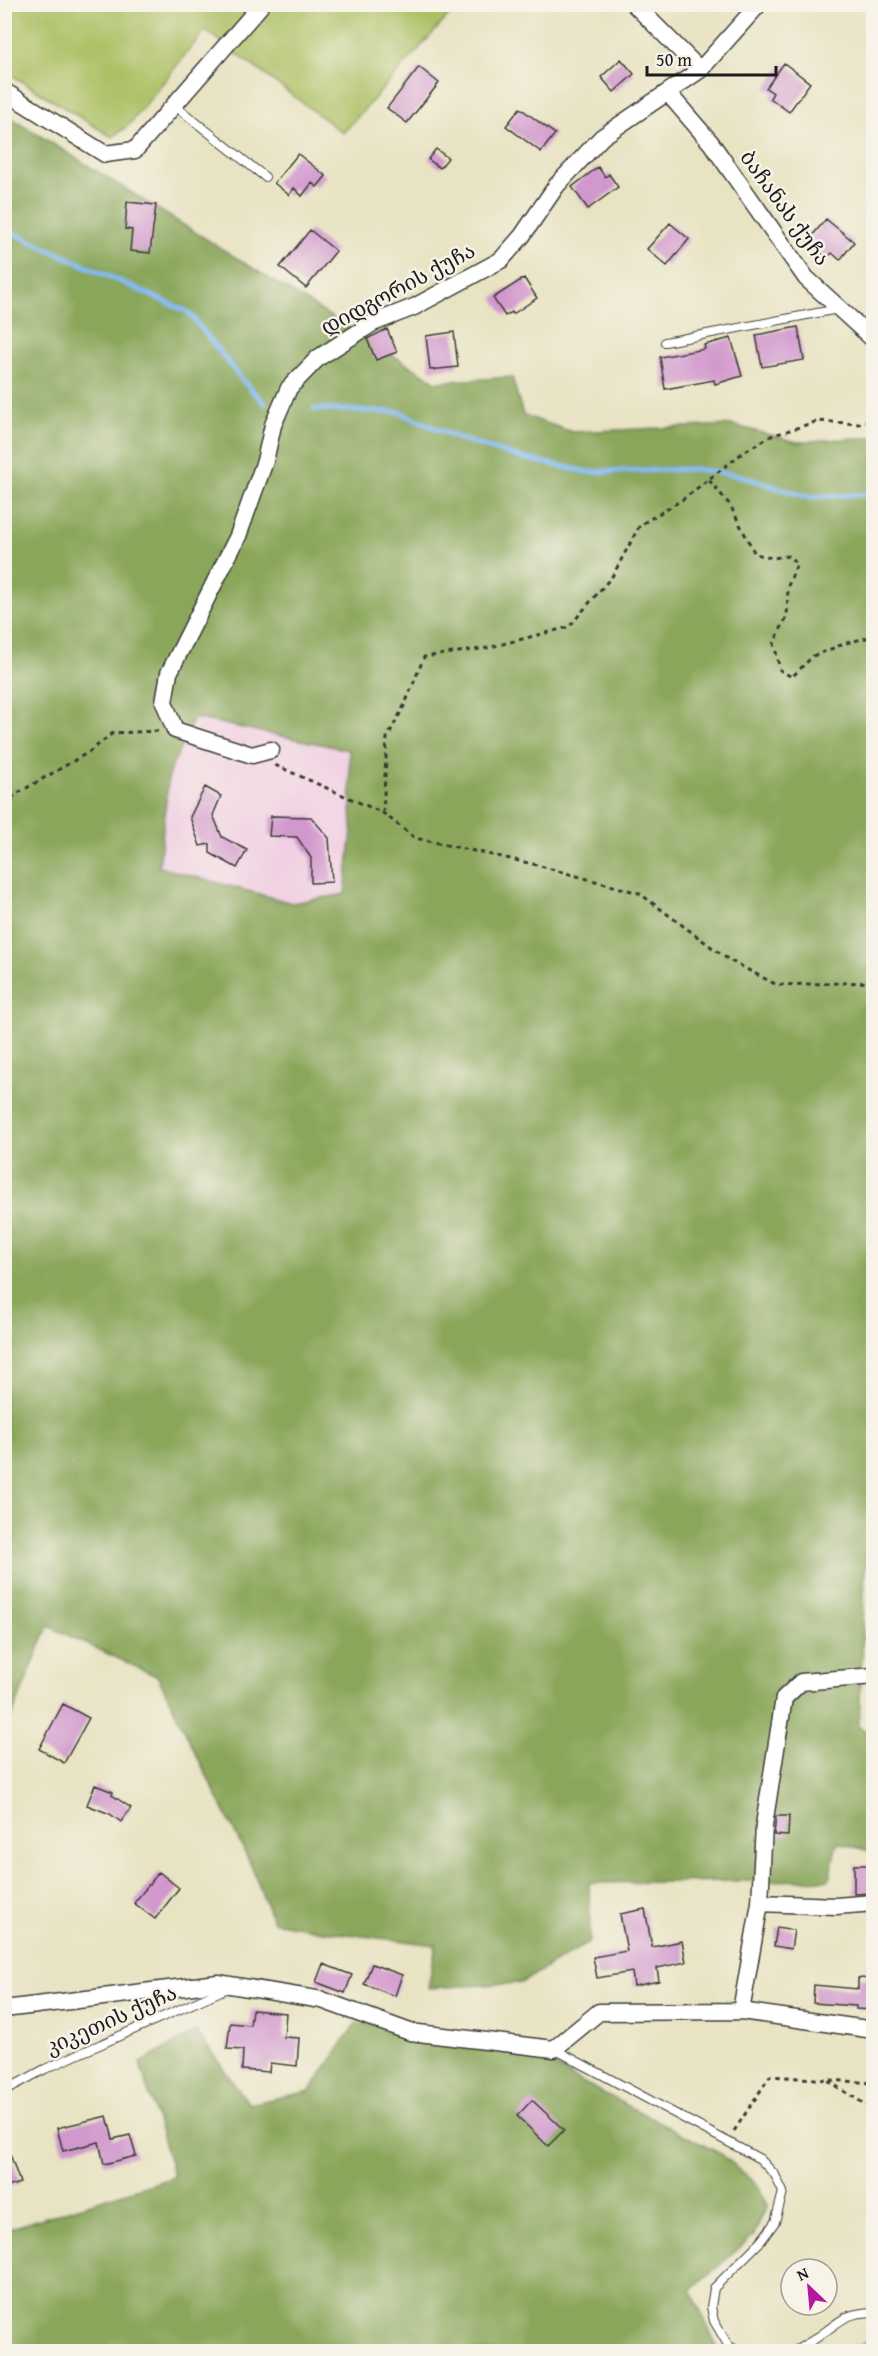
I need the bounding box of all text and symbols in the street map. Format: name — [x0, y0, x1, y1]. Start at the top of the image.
scale bar — [647, 39, 776, 77]
text: 50 m — [656, 46, 692, 73]
street label: ბაჩანას ქუჩა — [733, 144, 838, 272]
street label: დიდგორის ქუჩა — [315, 235, 480, 342]
street label: კიკეთის ქუჩა — [40, 1977, 182, 2062]
north arrow — [779, 2257, 839, 2317]
text: N — [792, 2260, 813, 2287]

